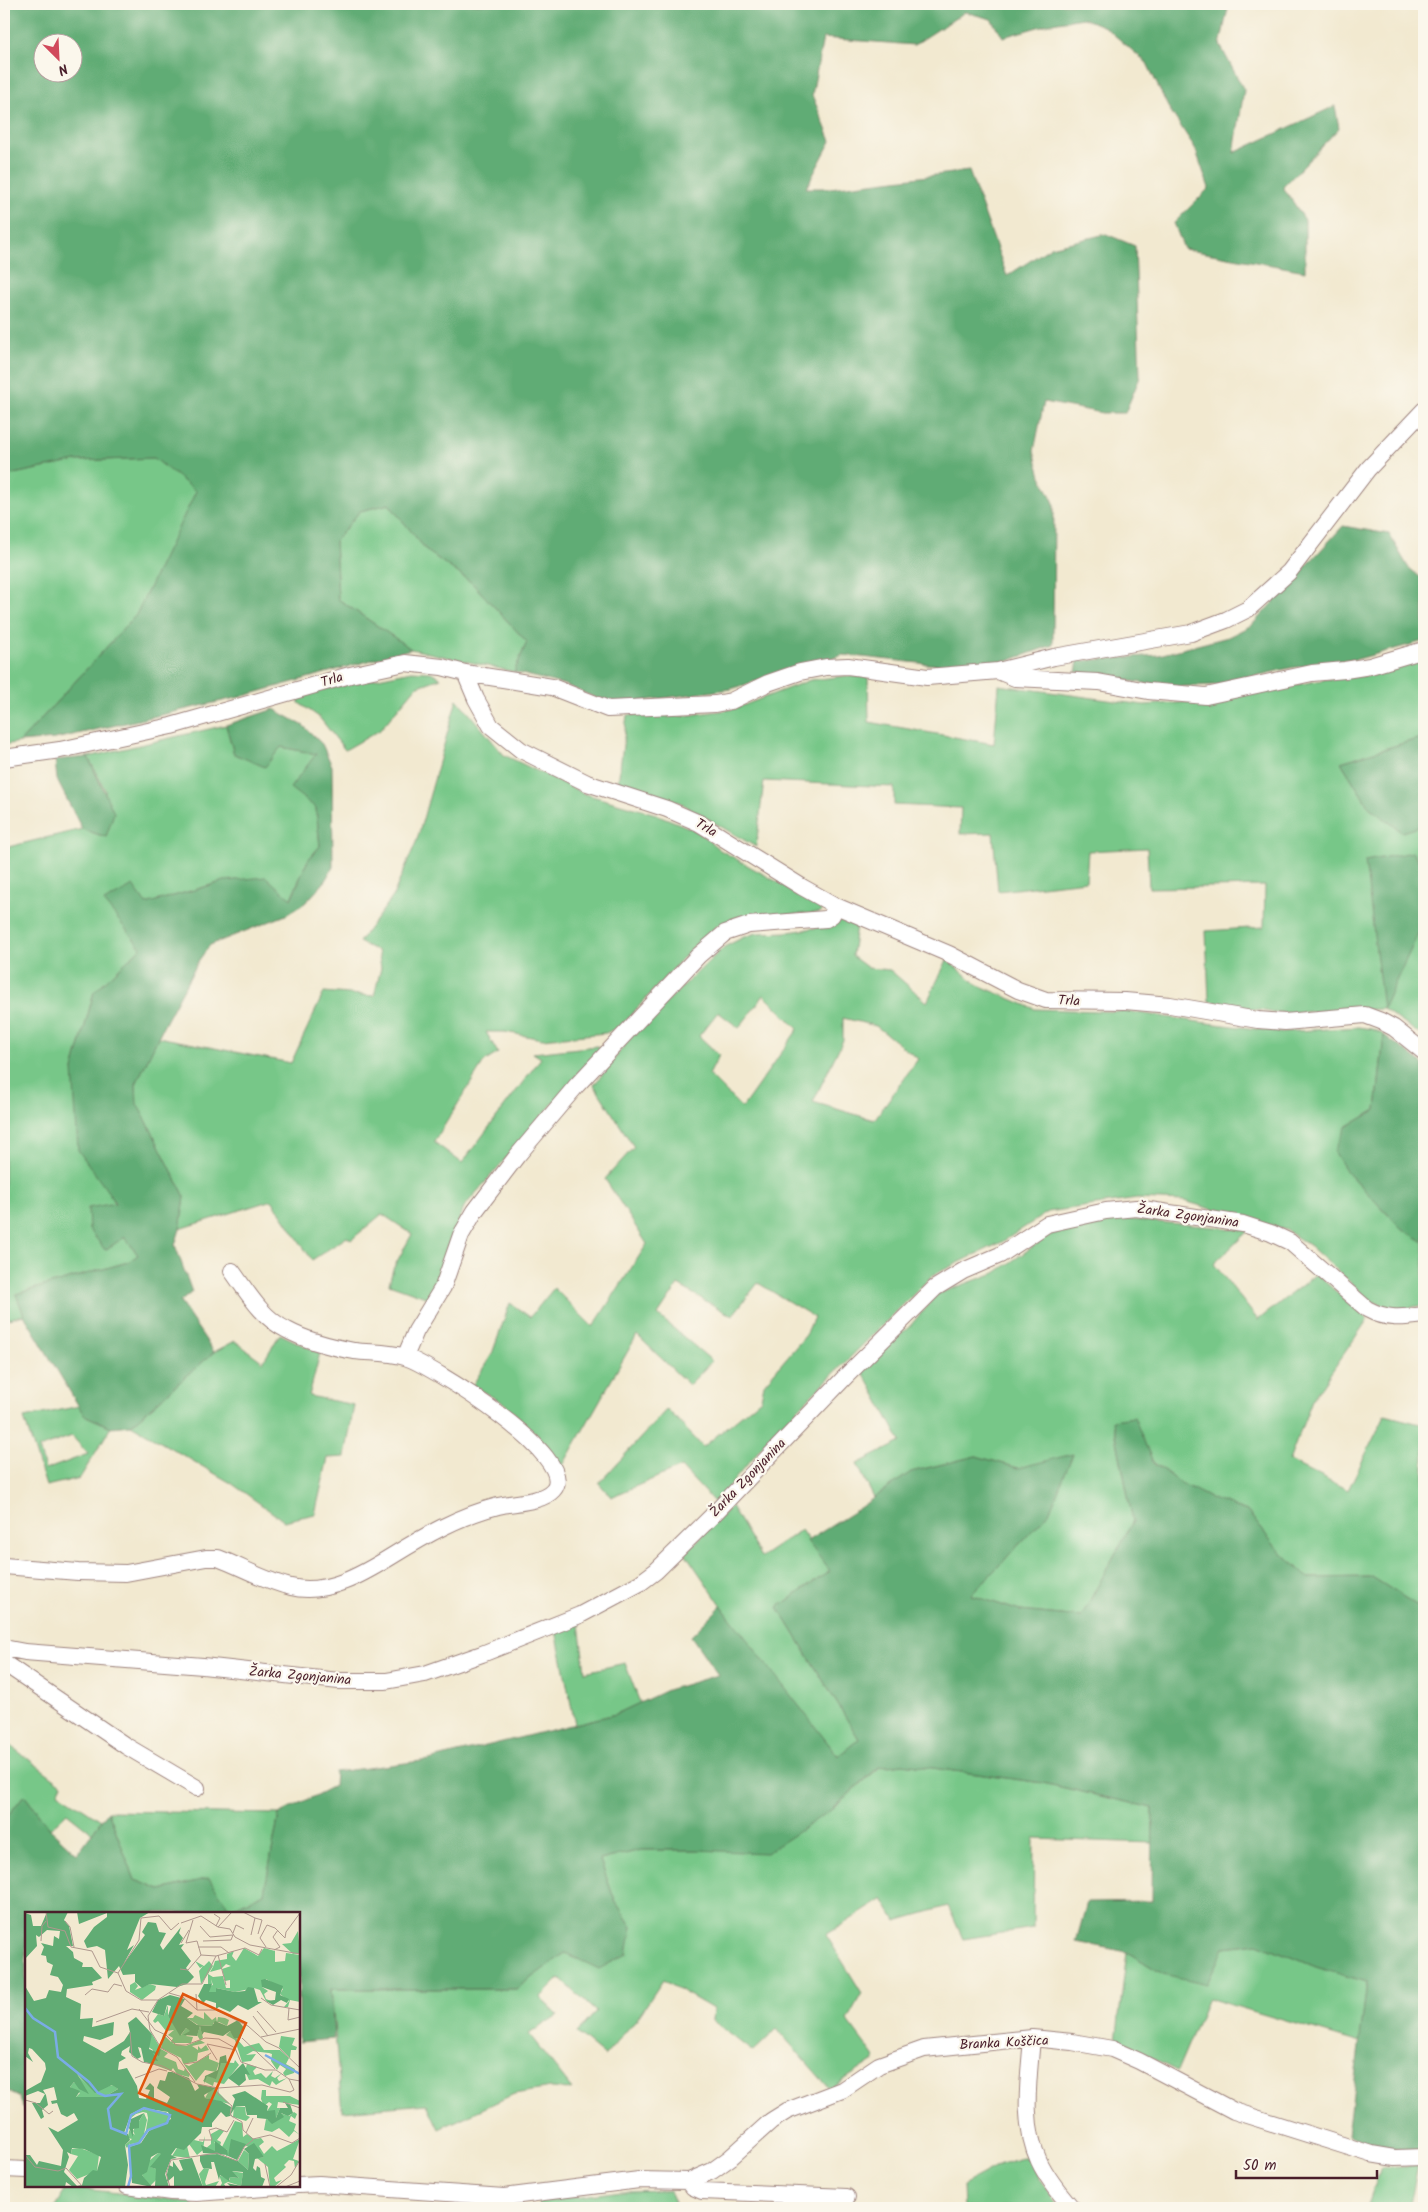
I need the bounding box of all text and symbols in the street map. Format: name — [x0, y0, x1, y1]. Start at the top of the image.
north arrow — [32, 32, 82, 82]
text: N — [54, 57, 71, 81]
street label: Trla — [318, 666, 346, 694]
street label: Trla — [691, 813, 721, 843]
street label: Trla — [1057, 989, 1081, 1013]
street label: Žarka Zgonjanina — [1136, 1198, 1240, 1234]
street label: Žarka Zgonjanina — [704, 1433, 792, 1523]
street label: Žarka Zgonjanina — [248, 1661, 352, 1691]
inset map — [25, 1912, 300, 2187]
street label: Branka Koščica — [959, 2030, 1049, 2056]
scale bar — [1236, 2147, 1377, 2179]
text: 50 m — [1243, 2154, 1277, 2178]

